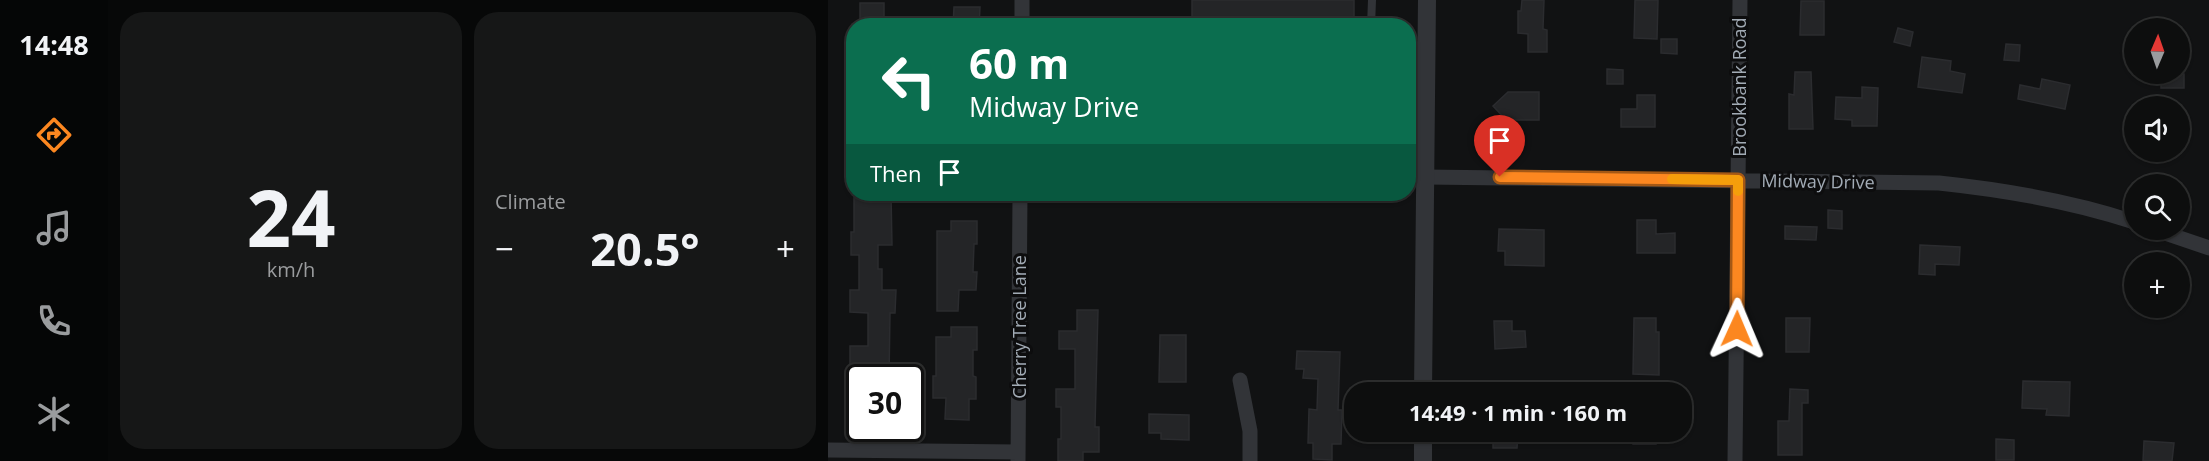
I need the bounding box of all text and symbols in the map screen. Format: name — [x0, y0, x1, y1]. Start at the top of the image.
street label: Brookbank Road — [1727, 17, 1751, 157]
north arrow — [2124, 18, 2190, 84]
map controls — [2124, 18, 2190, 318]
text: 14:48 — [19, 26, 89, 63]
text: 60 m — [969, 34, 1069, 91]
icon: left — [870, 42, 948, 120]
text: Midway Drive — [969, 88, 1139, 125]
button: sound — [2124, 96, 2190, 162]
icon: directions — [33, 114, 75, 156]
pin — [1474, 115, 1525, 177]
icon: arrive — [1483, 124, 1516, 157]
icon: arrive — [933, 156, 966, 189]
text: Then — [870, 158, 921, 188]
text: 24 — [246, 164, 336, 270]
street label: Midway Drive — [1761, 168, 1875, 194]
button: search — [2124, 174, 2190, 240]
text: Climate — [495, 188, 566, 215]
icon: music — [33, 207, 75, 249]
text: 20.5° — [590, 218, 700, 279]
text: − — [495, 226, 514, 271]
text: + — [776, 226, 795, 271]
button: + — [2124, 252, 2190, 318]
street label: Cherry Tree Lane — [1007, 255, 1031, 399]
text: km/h — [267, 256, 315, 283]
position arrow — [1705, 297, 1769, 361]
icon: phone — [33, 300, 75, 342]
speed limit sign: 30 — [846, 364, 924, 442]
icon: climate — [33, 393, 75, 435]
text: 14:49 · 1 min · 160 m — [1409, 397, 1627, 427]

